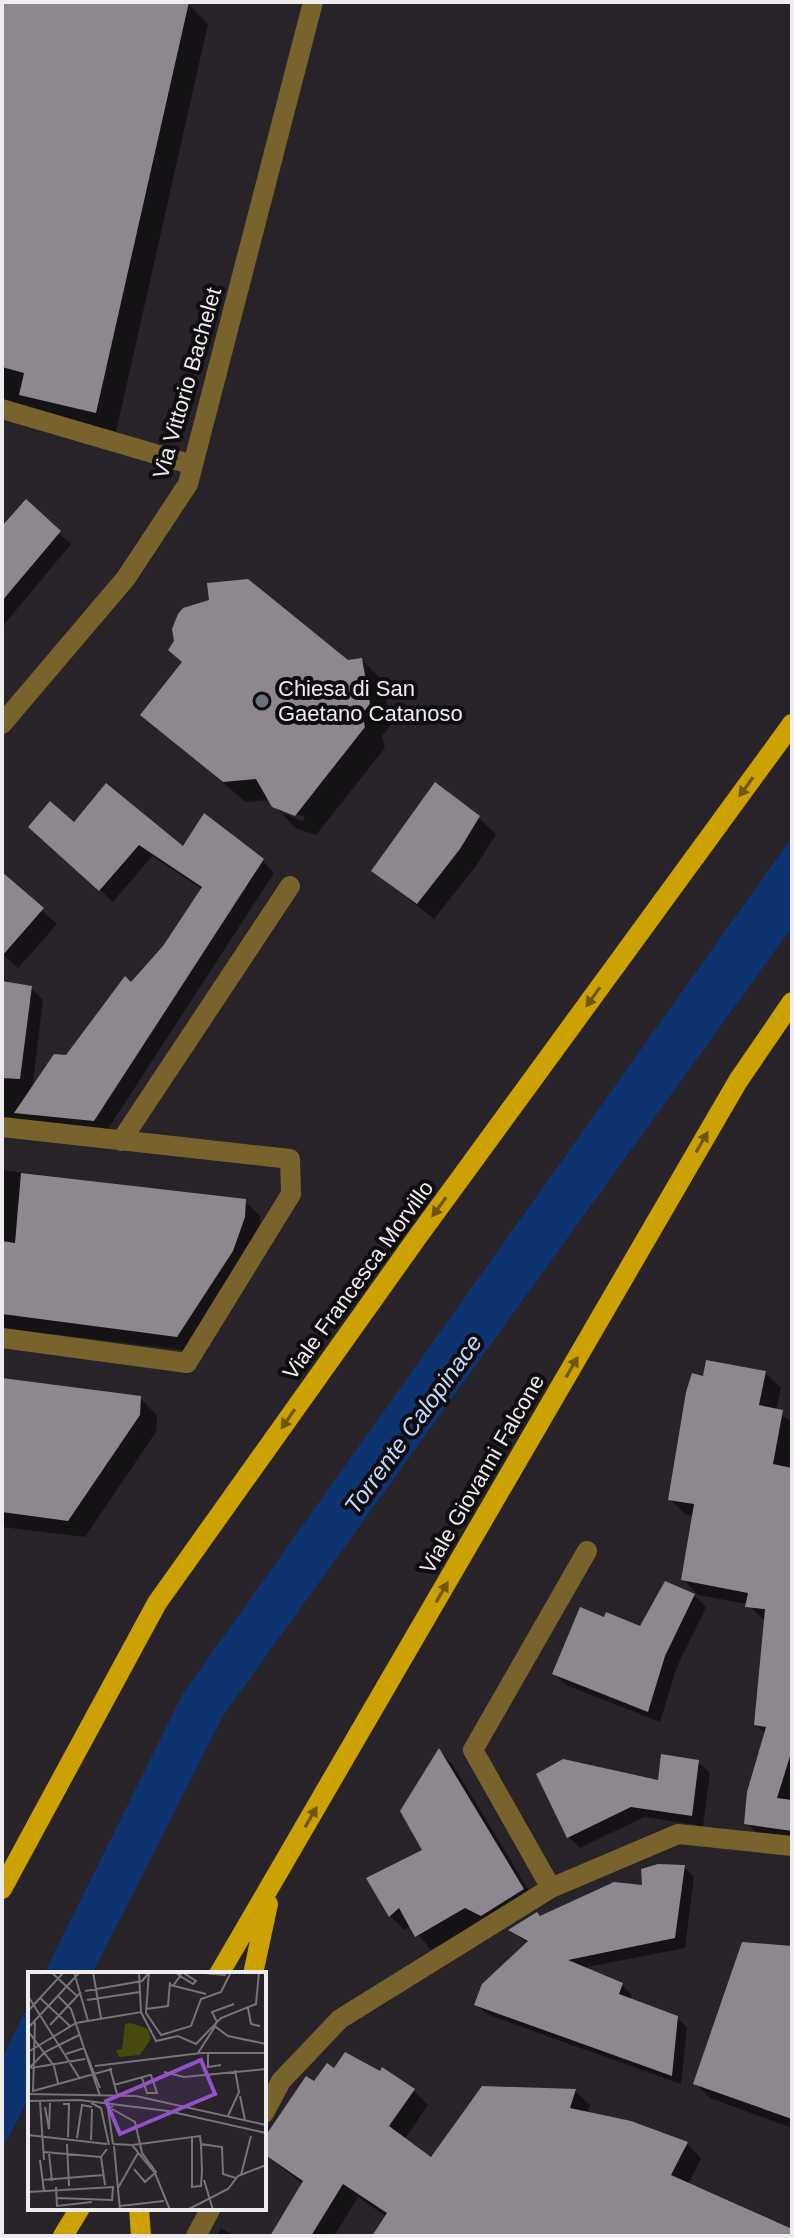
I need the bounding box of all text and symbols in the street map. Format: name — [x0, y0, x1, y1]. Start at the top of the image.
street label: Via Vittorio Bachelet — [148, 285, 226, 481]
place label: Chiesa di San Gaetano Catanoso — [278, 676, 463, 726]
marker: Chiesa di San Gaetano Catanoso — [253, 692, 271, 710]
one-way arrow — [739, 777, 754, 798]
one-way arrow — [585, 987, 601, 1008]
one-way arrow — [695, 1131, 709, 1154]
street label: Viale Francesca Morvillo — [278, 1176, 438, 1384]
one-way arrow — [432, 1197, 448, 1218]
water label: Torrente Calopinace — [339, 1329, 487, 1519]
one-way arrow — [565, 1356, 579, 1378]
street label: Viale Giovanni Falcone — [415, 1370, 549, 1578]
one-way arrow — [280, 1408, 296, 1430]
one-way arrow — [435, 1581, 449, 1603]
one-way arrow — [304, 1806, 318, 1828]
inset map — [28, 1972, 266, 2210]

